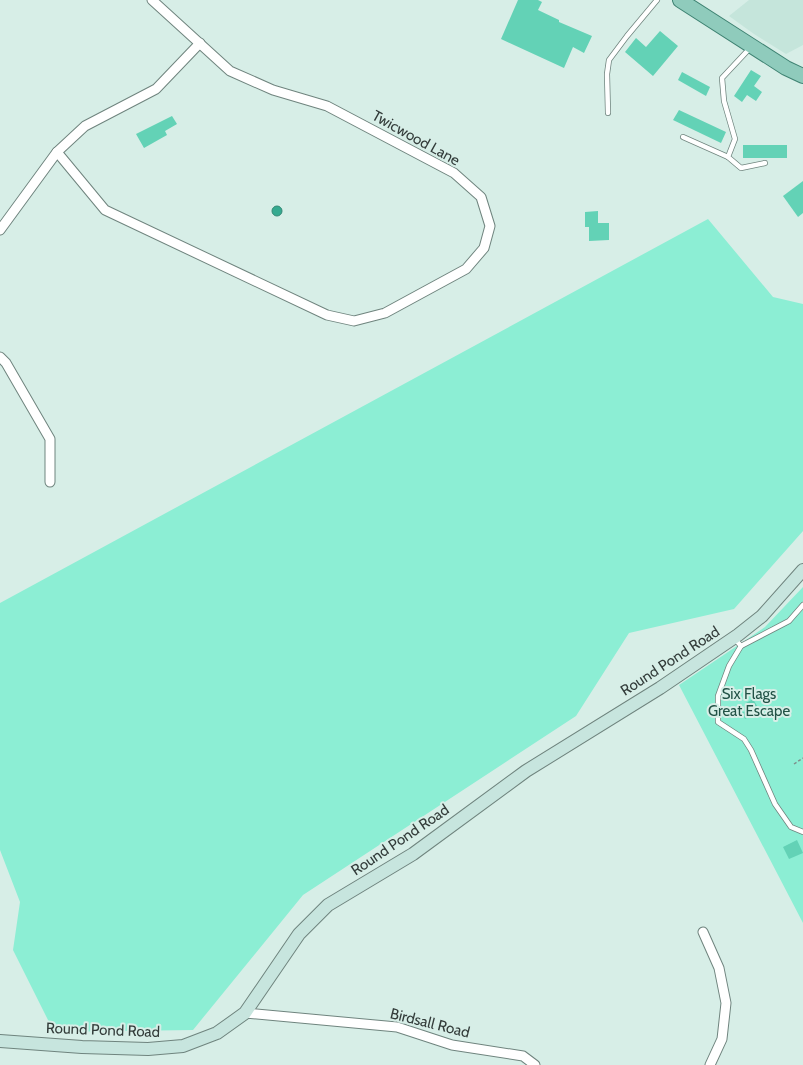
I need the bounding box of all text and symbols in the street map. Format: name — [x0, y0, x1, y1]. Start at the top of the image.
street label: Twicwood Lane — [369, 106, 463, 170]
street label: Round Pond Road — [617, 622, 723, 700]
park label: Six Flags Great Escape — [708, 685, 790, 720]
street label: Round Pond Road — [348, 801, 452, 879]
street label: Birdsall Road — [388, 1004, 472, 1042]
street label: Round Pond Road — [46, 1019, 160, 1041]

